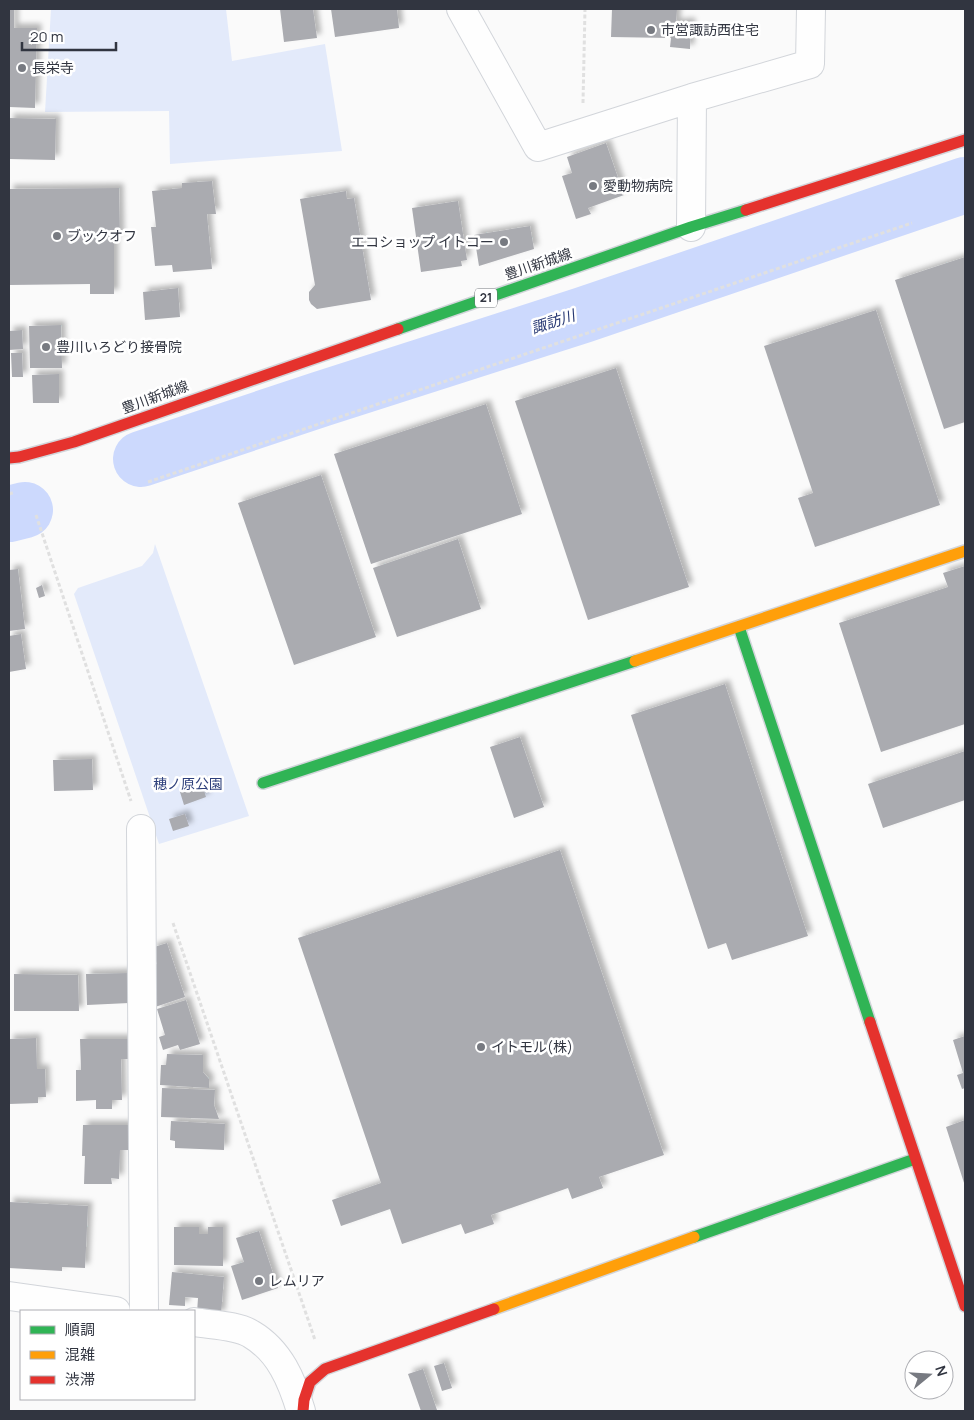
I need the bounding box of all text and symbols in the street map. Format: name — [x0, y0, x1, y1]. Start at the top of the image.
scale bar — [22, 20, 116, 52]
place label: 市営諏訪西住宅 — [661, 20, 759, 39]
marker: 市営諏訪西住宅 — [645, 24, 657, 36]
text: 20 m — [30, 26, 63, 47]
place label: 長栄寺 — [32, 58, 74, 77]
marker: 長栄寺 — [16, 62, 28, 74]
place label: 愛動物病院 — [603, 176, 673, 195]
marker: 愛動物病院 — [587, 180, 599, 192]
place label: ブックオフ — [67, 226, 137, 245]
marker: ブックオフ — [51, 230, 63, 242]
place label: エコショップ イトコー — [351, 232, 494, 251]
marker: エコショップ イトコー — [498, 236, 510, 248]
street label: 豊川新城線 — [502, 243, 574, 284]
road number: 21 — [475, 288, 497, 308]
water label: 諏訪川 — [528, 304, 579, 338]
place label: 豊川いろどり接骨院 — [56, 337, 182, 356]
marker: 豊川いろどり接骨院 — [40, 341, 52, 353]
street label: 豊川新城線 — [119, 376, 191, 417]
park label: 穂ノ原公園 — [153, 774, 223, 793]
place label: イトモル(株) — [491, 1037, 573, 1056]
marker: イトモル(株) — [475, 1041, 487, 1053]
place label: レムリア — [269, 1271, 325, 1290]
marker: レムリア — [253, 1275, 265, 1287]
legend — [20, 1310, 195, 1400]
text: 順調 — [65, 1319, 95, 1340]
text: 混雑 — [65, 1344, 95, 1365]
north arrow — [904, 1350, 954, 1400]
text: N — [931, 1363, 952, 1379]
text: 渋滞 — [65, 1369, 95, 1390]

